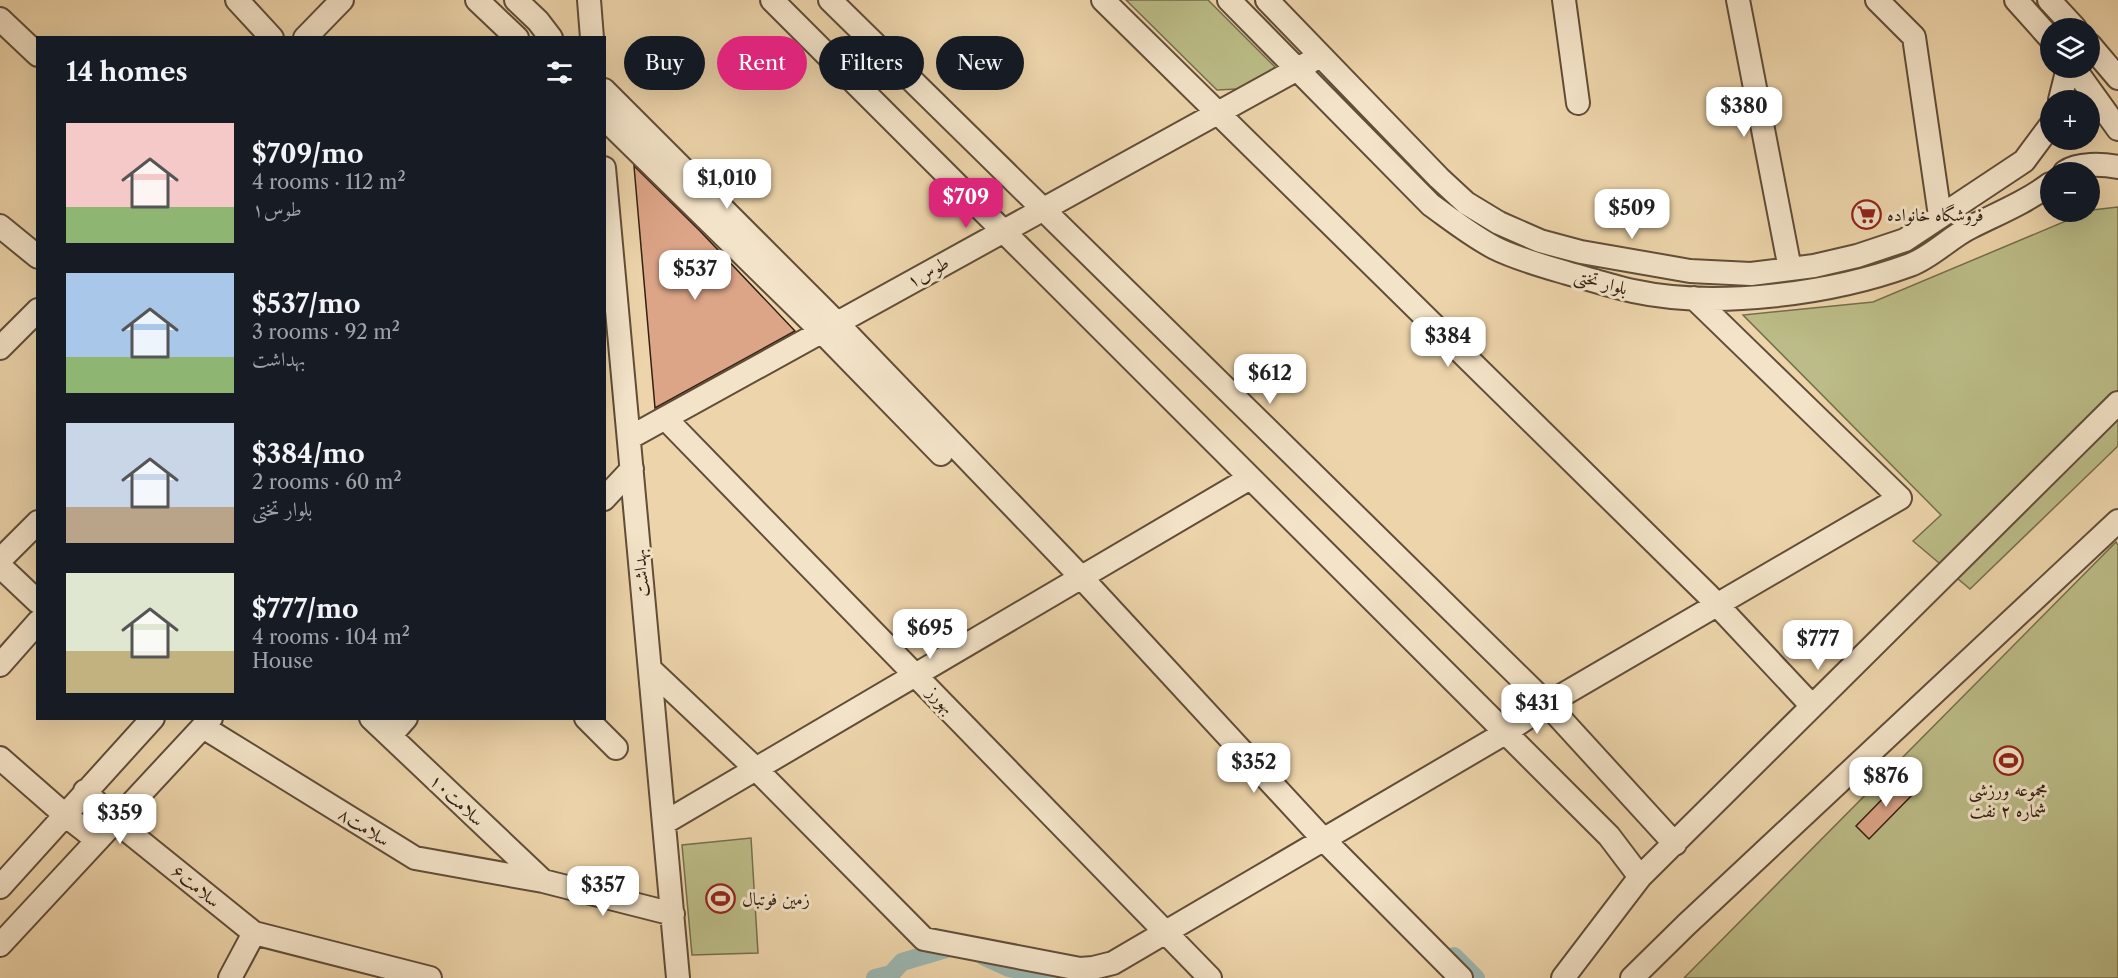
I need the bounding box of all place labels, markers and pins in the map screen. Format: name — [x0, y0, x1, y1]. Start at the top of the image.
pin: $380 — [1708, 87, 1780, 138]
pin: $1,010 — [678, 159, 776, 210]
pin: $709 — [930, 178, 1002, 229]
pin: $509 — [1596, 189, 1668, 240]
supermarket icon: فروشگاه خانواده — [1850, 199, 1882, 231]
place label: فروشگاه خانواده — [1887, 203, 1984, 227]
pin: $537 — [659, 250, 731, 301]
pin: $384 — [1412, 317, 1484, 368]
pin: $612 — [1234, 354, 1306, 405]
pin: $695 — [894, 609, 966, 660]
pin: $777 — [1782, 620, 1854, 671]
pin: $431 — [1501, 684, 1573, 735]
pin: $352 — [1218, 743, 1290, 794]
sports icon: مجموعه ورزشی شماره ۲ نفت — [1992, 745, 2024, 777]
pin: $876 — [1850, 757, 1922, 808]
place label: مجموعه ورزشی شماره ۲ نفت — [1969, 779, 2047, 822]
pin: $359 — [84, 794, 156, 845]
pin: $357 — [567, 866, 639, 917]
sports icon: زمین فوتبال — [705, 883, 737, 915]
place label: زمین فوتبال — [742, 888, 810, 910]

